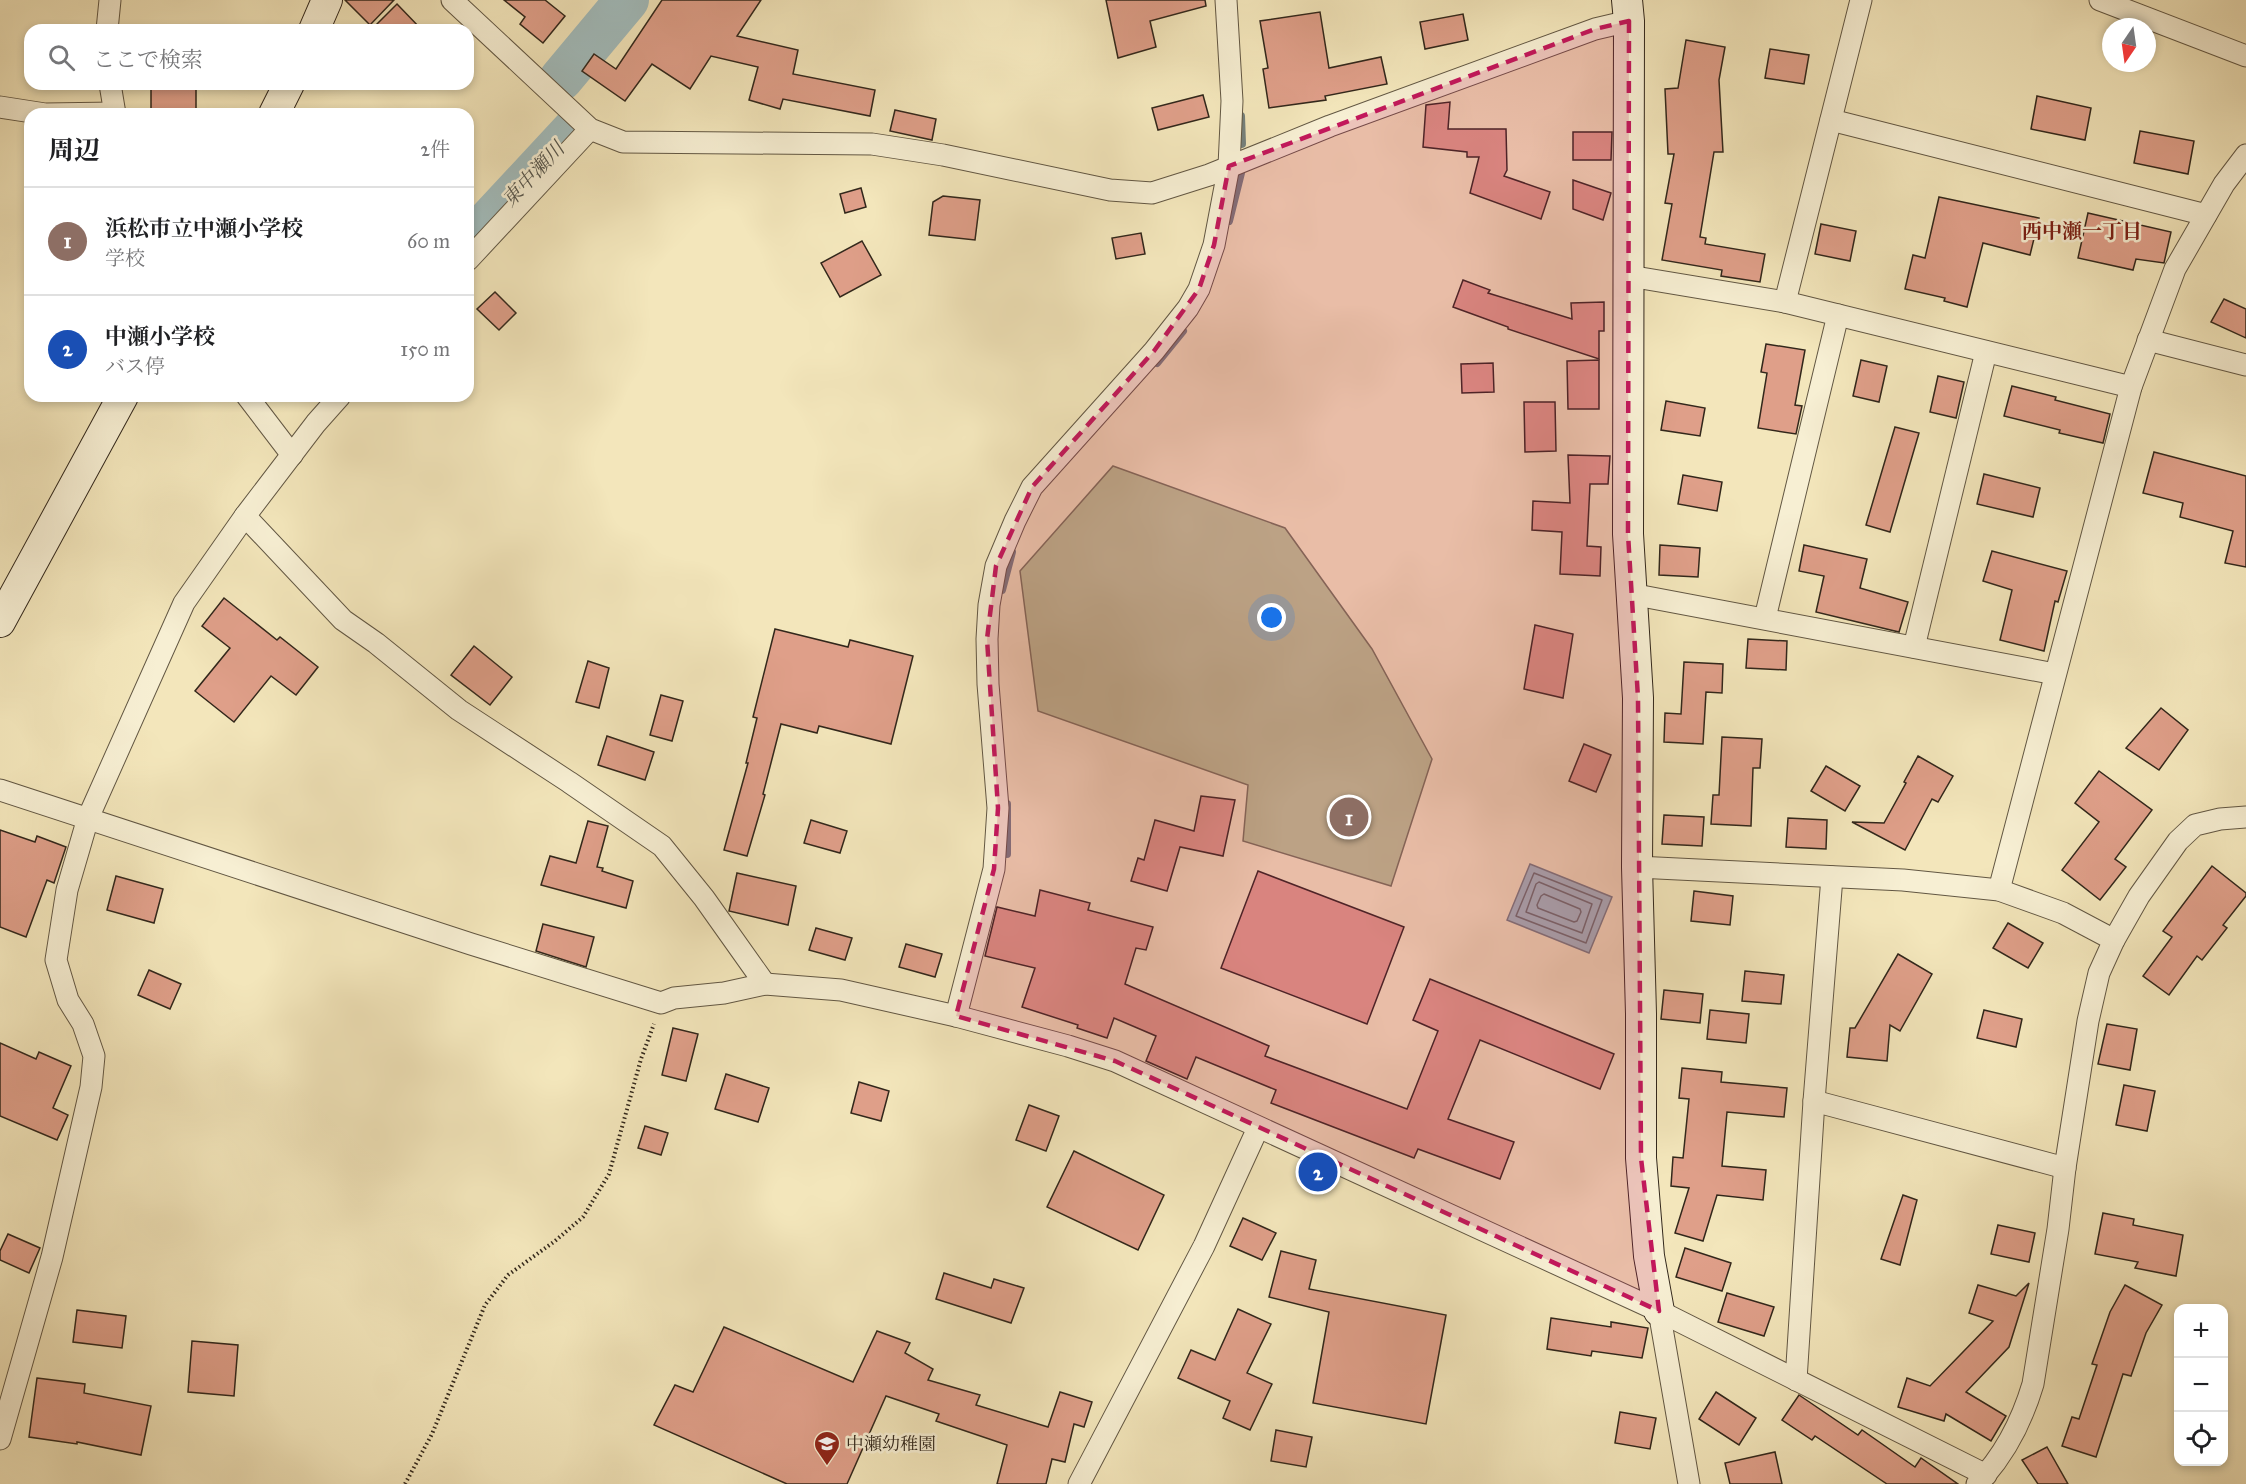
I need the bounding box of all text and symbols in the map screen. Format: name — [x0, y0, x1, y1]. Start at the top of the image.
north arrow — [2102, 18, 2156, 72]
search box — [24, 24, 474, 90]
icon: search — [45, 41, 78, 74]
text: ここで検索 — [93, 46, 203, 73]
text: 周辺 — [48, 134, 100, 166]
water label: 東中瀬川 — [497, 135, 570, 211]
text: 2件 — [420, 137, 450, 161]
text: 浜松市立中瀬小学校 — [105, 215, 303, 242]
district label: 西中瀬一丁目 — [2022, 219, 2142, 243]
text: 1 — [64, 229, 71, 253]
text: 60 m — [407, 229, 450, 253]
text: 学校 — [105, 246, 145, 270]
text: 中瀬小学校 — [105, 323, 215, 350]
text: 2 — [63, 337, 72, 361]
text: 150 m — [400, 337, 450, 361]
text: バス停 — [105, 354, 165, 378]
your location — [1257, 603, 1286, 632]
pin: 1 — [1330, 794, 1368, 840]
pin: 2 — [1298, 1150, 1338, 1194]
map controls — [2174, 1304, 2228, 1466]
button: + — [2174, 1304, 2228, 1358]
button: − — [2174, 1358, 2228, 1412]
button: locate — [2174, 1412, 2228, 1466]
school or university icon: 中瀬幼稚園 — [812, 1429, 842, 1467]
place label: 中瀬幼稚園 — [846, 1433, 936, 1455]

